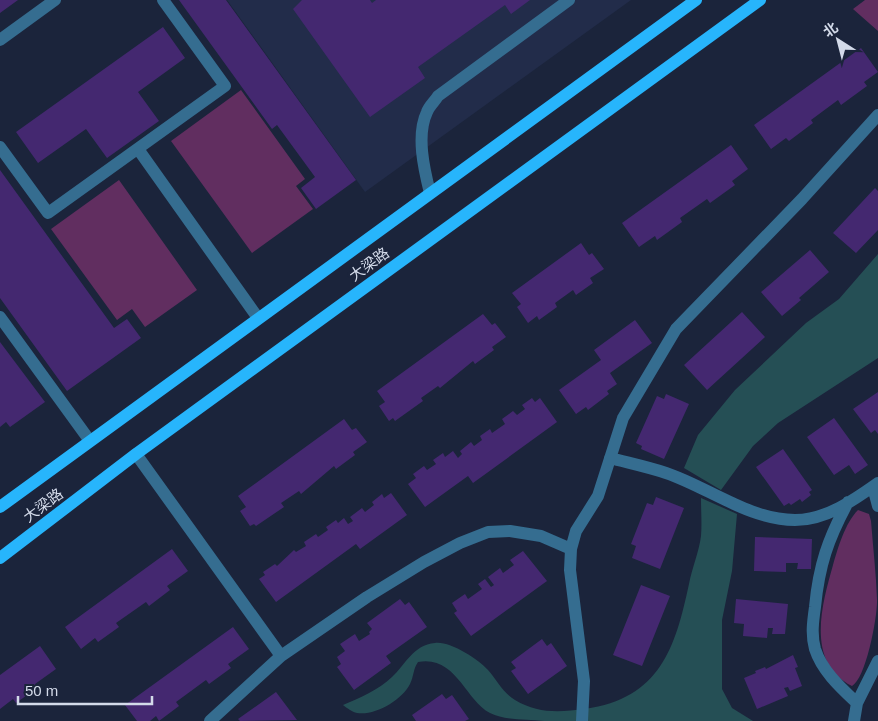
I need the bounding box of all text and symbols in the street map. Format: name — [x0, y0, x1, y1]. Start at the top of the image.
north arrow — [813, 15, 863, 65]
text: 北 — [820, 19, 841, 40]
street label: 大梁路 — [346, 244, 392, 284]
street label: 大梁路 — [20, 485, 66, 525]
scale bar — [18, 674, 151, 706]
text: 50 m — [25, 682, 58, 699]

